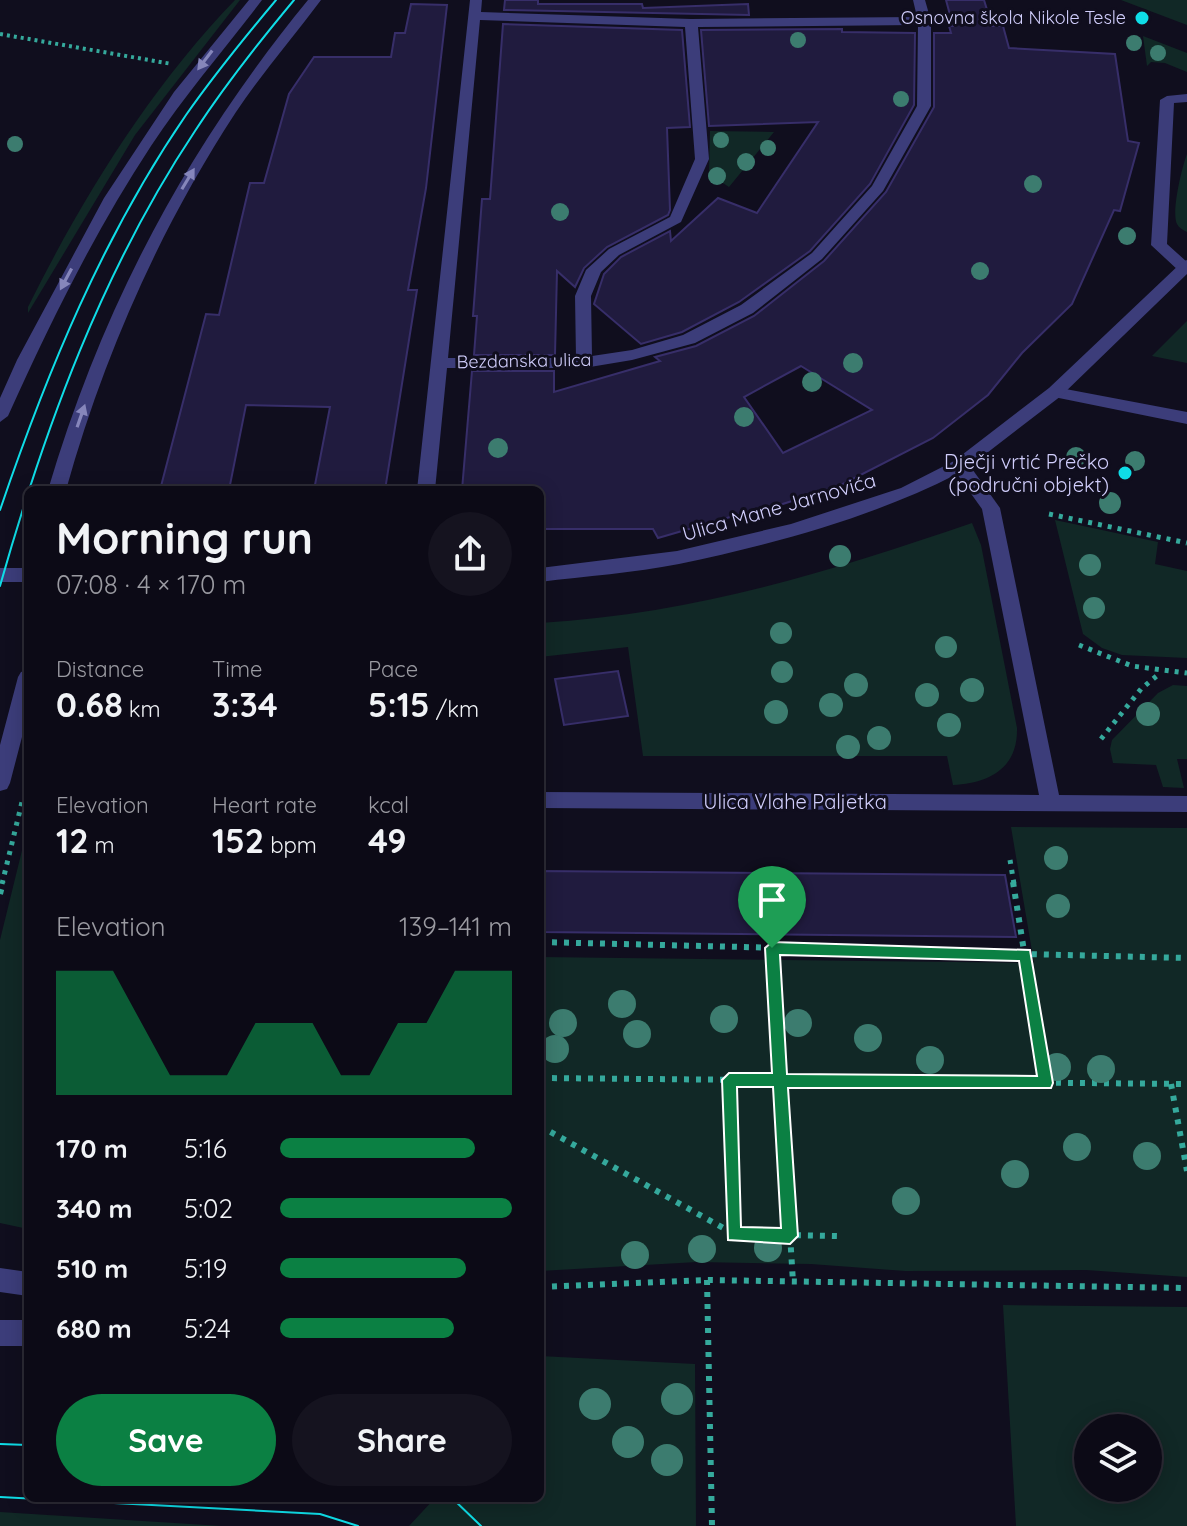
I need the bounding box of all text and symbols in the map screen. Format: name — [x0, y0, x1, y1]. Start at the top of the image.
place label: Osnovna škola Nikole Tesle — [901, 6, 1126, 29]
marker: Osnovna škola Nikole Tesle — [1133, 9, 1151, 27]
one-way arrow — [198, 49, 214, 70]
one-way arrow — [181, 168, 195, 190]
one-way arrow — [60, 267, 73, 290]
street label: Bezdanska ulica — [456, 348, 592, 373]
one-way arrow — [75, 403, 87, 427]
place label: Dječji vrtić Prečko (područni objekt) — [944, 449, 1109, 497]
marker: Dječji vrtić Prečko (područni objekt) — [1116, 464, 1134, 482]
street label: Ulica Mane Jarnovića — [679, 467, 879, 546]
text: Morning run — [56, 510, 313, 565]
button: share — [428, 512, 512, 596]
text: 07:08 · 4 × 170 m — [56, 568, 246, 601]
text: Distance — [56, 655, 144, 683]
text: Time — [212, 655, 263, 683]
text: Pace — [368, 655, 418, 683]
text: 0.68 — [56, 683, 123, 726]
text: 3:34 — [212, 683, 278, 726]
text: 5:15 — [368, 683, 430, 726]
text: km — [123, 695, 161, 723]
text: /km — [430, 695, 479, 723]
street label: Ulica Vlahe Paljetka — [703, 789, 887, 814]
text: Elevation — [56, 791, 149, 819]
text: Heart rate — [212, 791, 317, 819]
text: kcal — [368, 791, 409, 819]
text: 12 — [56, 819, 89, 862]
text: 152 — [212, 819, 264, 862]
text: 49 — [368, 819, 407, 862]
text: m — [89, 831, 115, 859]
text: bpm — [264, 831, 317, 859]
pin — [738, 866, 806, 948]
icon: arrive — [750, 878, 794, 922]
text: Elevation — [56, 910, 166, 943]
text: 139–141 m — [399, 910, 512, 943]
text: 170 m — [56, 1132, 128, 1165]
text: 5:16 — [184, 1132, 227, 1165]
text: 340 m — [56, 1192, 132, 1225]
text: 5:02 — [184, 1192, 233, 1225]
text: 510 m — [56, 1252, 128, 1285]
text: 5:19 — [184, 1252, 227, 1285]
text: 680 m — [56, 1312, 132, 1345]
text: 5:24 — [184, 1312, 231, 1345]
button: Save — [56, 1394, 276, 1486]
button: Share — [292, 1394, 512, 1486]
map controls — [1074, 1414, 1162, 1502]
button: layers — [1074, 1414, 1162, 1502]

